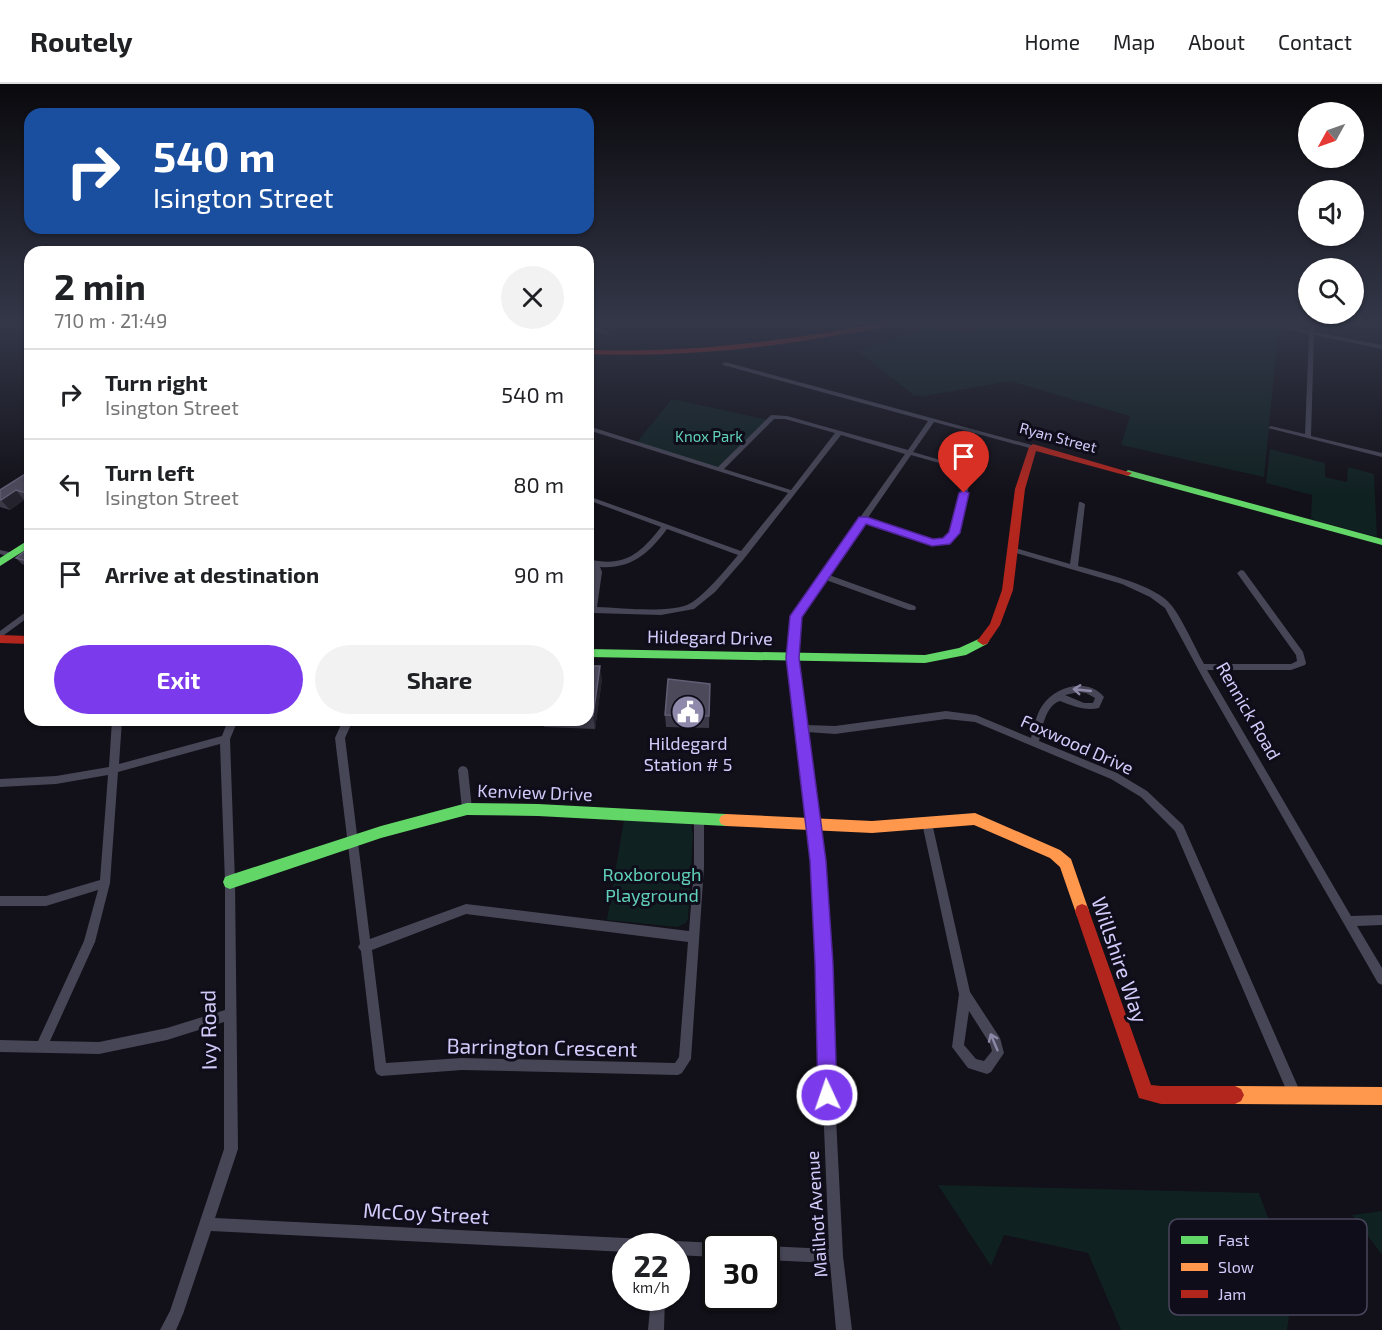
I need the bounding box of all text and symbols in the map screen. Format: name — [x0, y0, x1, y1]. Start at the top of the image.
text: Routely — [30, 24, 133, 58]
text: Home — [1024, 29, 1080, 54]
text: Map — [1113, 29, 1155, 54]
text: About — [1188, 29, 1245, 54]
text: Contact — [1278, 29, 1352, 54]
north arrow — [1298, 102, 1364, 168]
map controls — [1298, 102, 1364, 324]
text: 540 m — [153, 130, 276, 180]
icon: right — [54, 132, 132, 210]
button: sound — [1298, 180, 1364, 246]
text: Isington Street — [153, 181, 334, 213]
button: search — [1298, 258, 1364, 324]
text: 2 min — [54, 264, 146, 307]
button: close — [501, 266, 564, 329]
text: 710 m · 21:49 — [54, 308, 168, 332]
text: Turn right — [105, 369, 207, 395]
icon: right — [54, 378, 87, 411]
text: 540 m — [501, 381, 564, 407]
text: Isington Street — [105, 395, 239, 419]
street label: Ryan Street — [1018, 418, 1099, 456]
park label: Knox Park — [675, 427, 743, 445]
pin — [938, 431, 989, 493]
icon: arrive — [947, 440, 980, 473]
text: Turn left — [105, 459, 194, 485]
icon: left — [54, 468, 87, 501]
text: 80 m — [513, 471, 564, 497]
text: Isington Street — [105, 485, 239, 509]
icon: arrive — [54, 558, 87, 591]
text: Arrive at destination — [105, 561, 319, 587]
text: 90 m — [514, 561, 564, 587]
street label: Hildegard Drive — [647, 625, 773, 649]
button: Exit — [54, 645, 303, 714]
button: Share — [315, 645, 564, 714]
street label: Rennick Road — [1212, 658, 1286, 763]
one-way arrow — [1073, 685, 1093, 696]
public building icon: Hildegard Station # 5 — [670, 694, 706, 730]
street label: Foxwood Drive — [1018, 709, 1137, 779]
place label: Hildegard Station # 5 — [644, 732, 732, 775]
street label: Kenview Drive — [477, 779, 593, 805]
park label: Roxborough Playground — [602, 863, 702, 906]
street label: Willshire Way — [1087, 893, 1154, 1026]
street label: Ivy Road — [194, 990, 221, 1070]
street label: Barrington Crescent — [446, 1032, 638, 1061]
one-way arrow — [988, 1034, 999, 1052]
position arrow — [795, 1063, 859, 1127]
street label: Mailhot Avenue — [801, 1150, 831, 1278]
street label: McCoy Street — [362, 1197, 490, 1228]
legend — [1169, 1219, 1367, 1315]
text: Fast — [1218, 1230, 1249, 1249]
speed limit sign: 30 — [702, 1233, 780, 1311]
text: 22 — [634, 1247, 668, 1283]
text: Slow — [1218, 1257, 1254, 1276]
text: km/h — [632, 1278, 670, 1296]
text: Jam — [1218, 1284, 1246, 1303]

